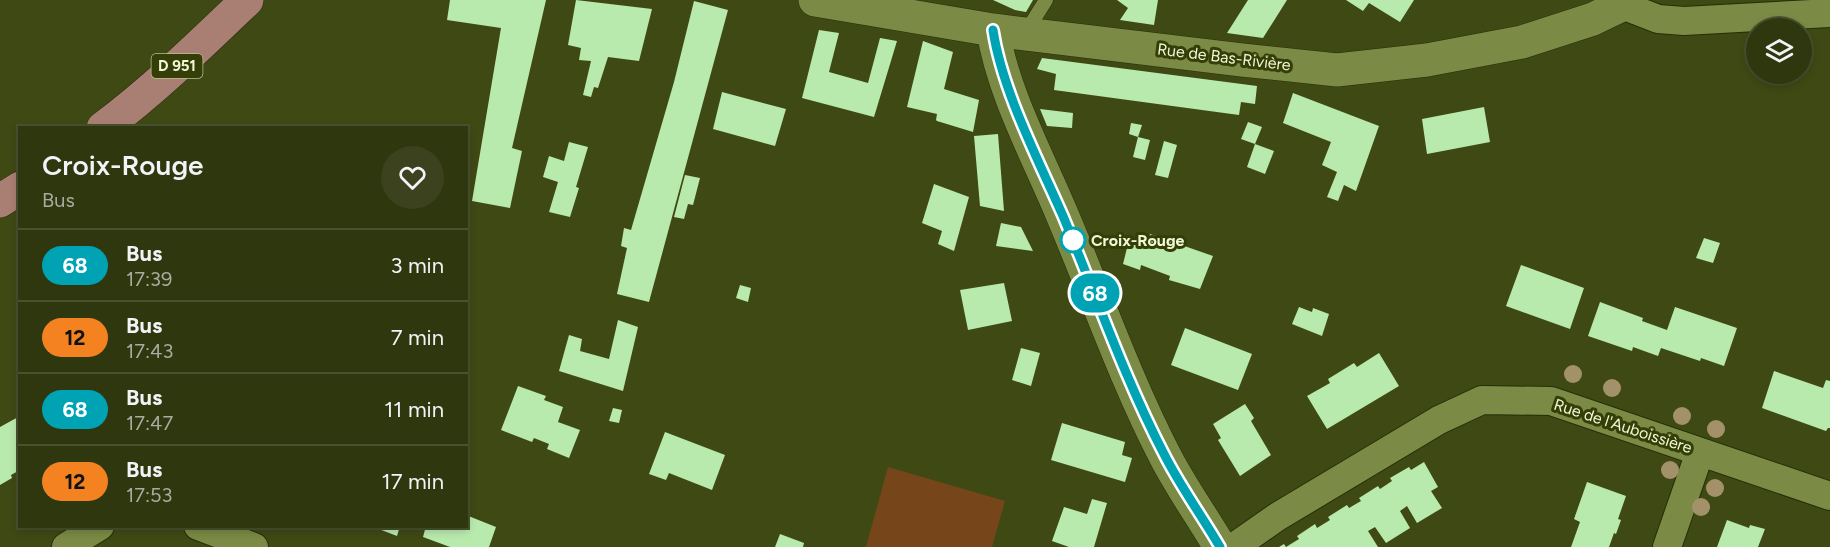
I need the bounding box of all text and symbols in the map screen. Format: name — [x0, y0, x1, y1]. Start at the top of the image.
map controls — [1746, 18, 1812, 84]
button: layers — [1746, 18, 1812, 84]
street label: Rue de Bas-Rivière — [1156, 39, 1292, 75]
road number: D 951 — [152, 54, 202, 78]
button: heart — [381, 146, 444, 209]
text: Croix-Rouge — [42, 148, 204, 182]
text: Bus — [42, 188, 75, 212]
marker: Croix-Rouge — [1060, 227, 1086, 253]
place label: Croix-Rouge — [1091, 231, 1185, 250]
text: Bus — [126, 240, 162, 267]
text: 3 min — [390, 252, 444, 279]
text: 68 — [62, 253, 88, 278]
text: 17:39 — [126, 267, 172, 291]
line badge: 68 — [1068, 274, 1122, 312]
text: 68 — [1082, 281, 1108, 306]
text: Bus — [126, 312, 162, 339]
text: 7 min — [391, 324, 444, 351]
text: 12 — [64, 325, 86, 350]
text: 17:43 — [126, 339, 173, 363]
text: Bus — [126, 384, 162, 411]
street label: Rue de l'Auboissière — [1552, 395, 1695, 457]
text: 11 min — [384, 396, 444, 423]
text: 68 — [62, 397, 88, 422]
text: 17:47 — [126, 411, 173, 435]
text: Bus — [126, 456, 162, 483]
text: 17 min — [382, 468, 444, 495]
text: 12 — [64, 469, 86, 494]
text: 17:53 — [126, 483, 172, 507]

